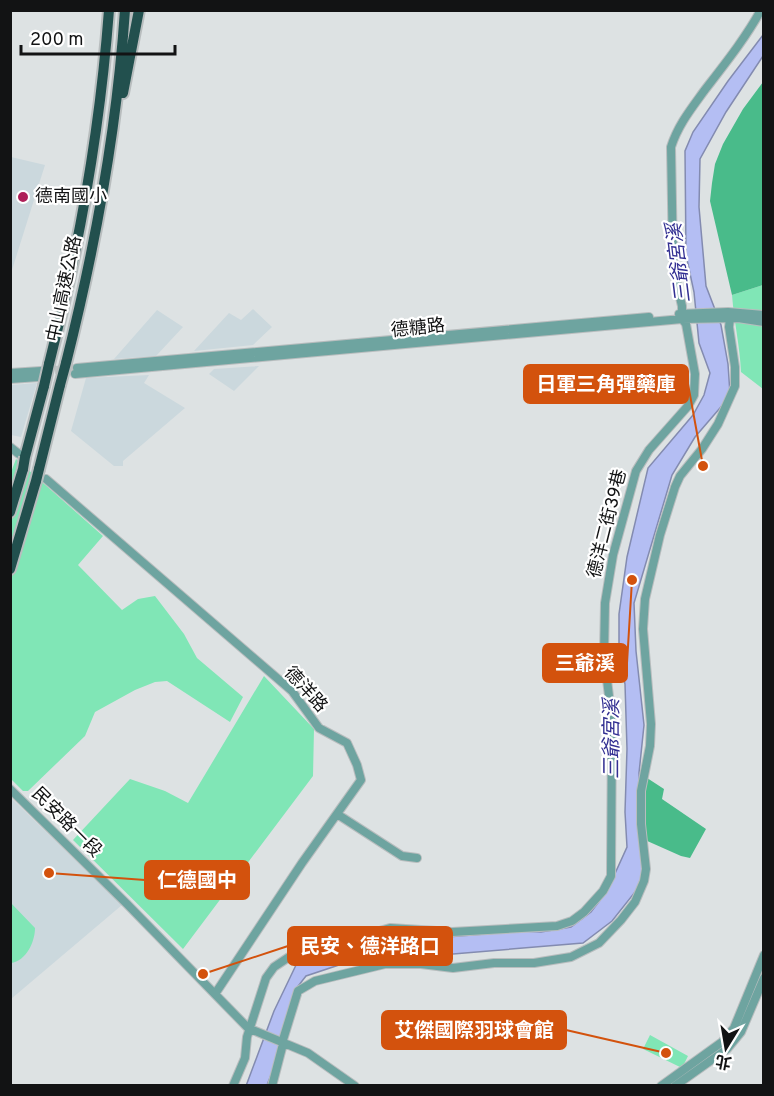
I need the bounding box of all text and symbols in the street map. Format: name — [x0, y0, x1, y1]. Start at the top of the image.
scale bar — [21, 18, 176, 56]
text: 200 m — [30, 29, 83, 52]
place label: 德南國小 — [35, 186, 107, 209]
marker: 德南國小 — [16, 190, 30, 204]
water label: 三爺宮溪 — [662, 219, 698, 304]
street label: 中山高速公路 — [43, 234, 87, 344]
street label: 德糖路 — [390, 315, 446, 343]
callout: 日軍三角彈藥庫 — [524, 365, 688, 403]
text: 日軍三角彈藥庫 — [536, 373, 676, 399]
street label: 德洋二街39巷 — [583, 467, 633, 581]
callout: 三爺溪 — [543, 644, 627, 682]
text: 三爺溪 — [555, 652, 615, 678]
street label: 德洋路 — [278, 662, 332, 718]
water label: 三爺宮溪 — [600, 696, 626, 779]
street label: 民安路一段 — [26, 783, 106, 863]
callout: 仁德國中 — [145, 861, 249, 899]
text: 仁德國中 — [157, 869, 237, 895]
callout: 民安、德洋路口 — [288, 927, 452, 965]
text: 民安、德洋路口 — [300, 935, 440, 961]
callout: 艾傑國際羽球會館 — [382, 1011, 566, 1049]
north arrow — [696, 1018, 756, 1078]
text: 艾傑國際羽球會館 — [394, 1019, 554, 1045]
text: 北 — [714, 1049, 733, 1072]

